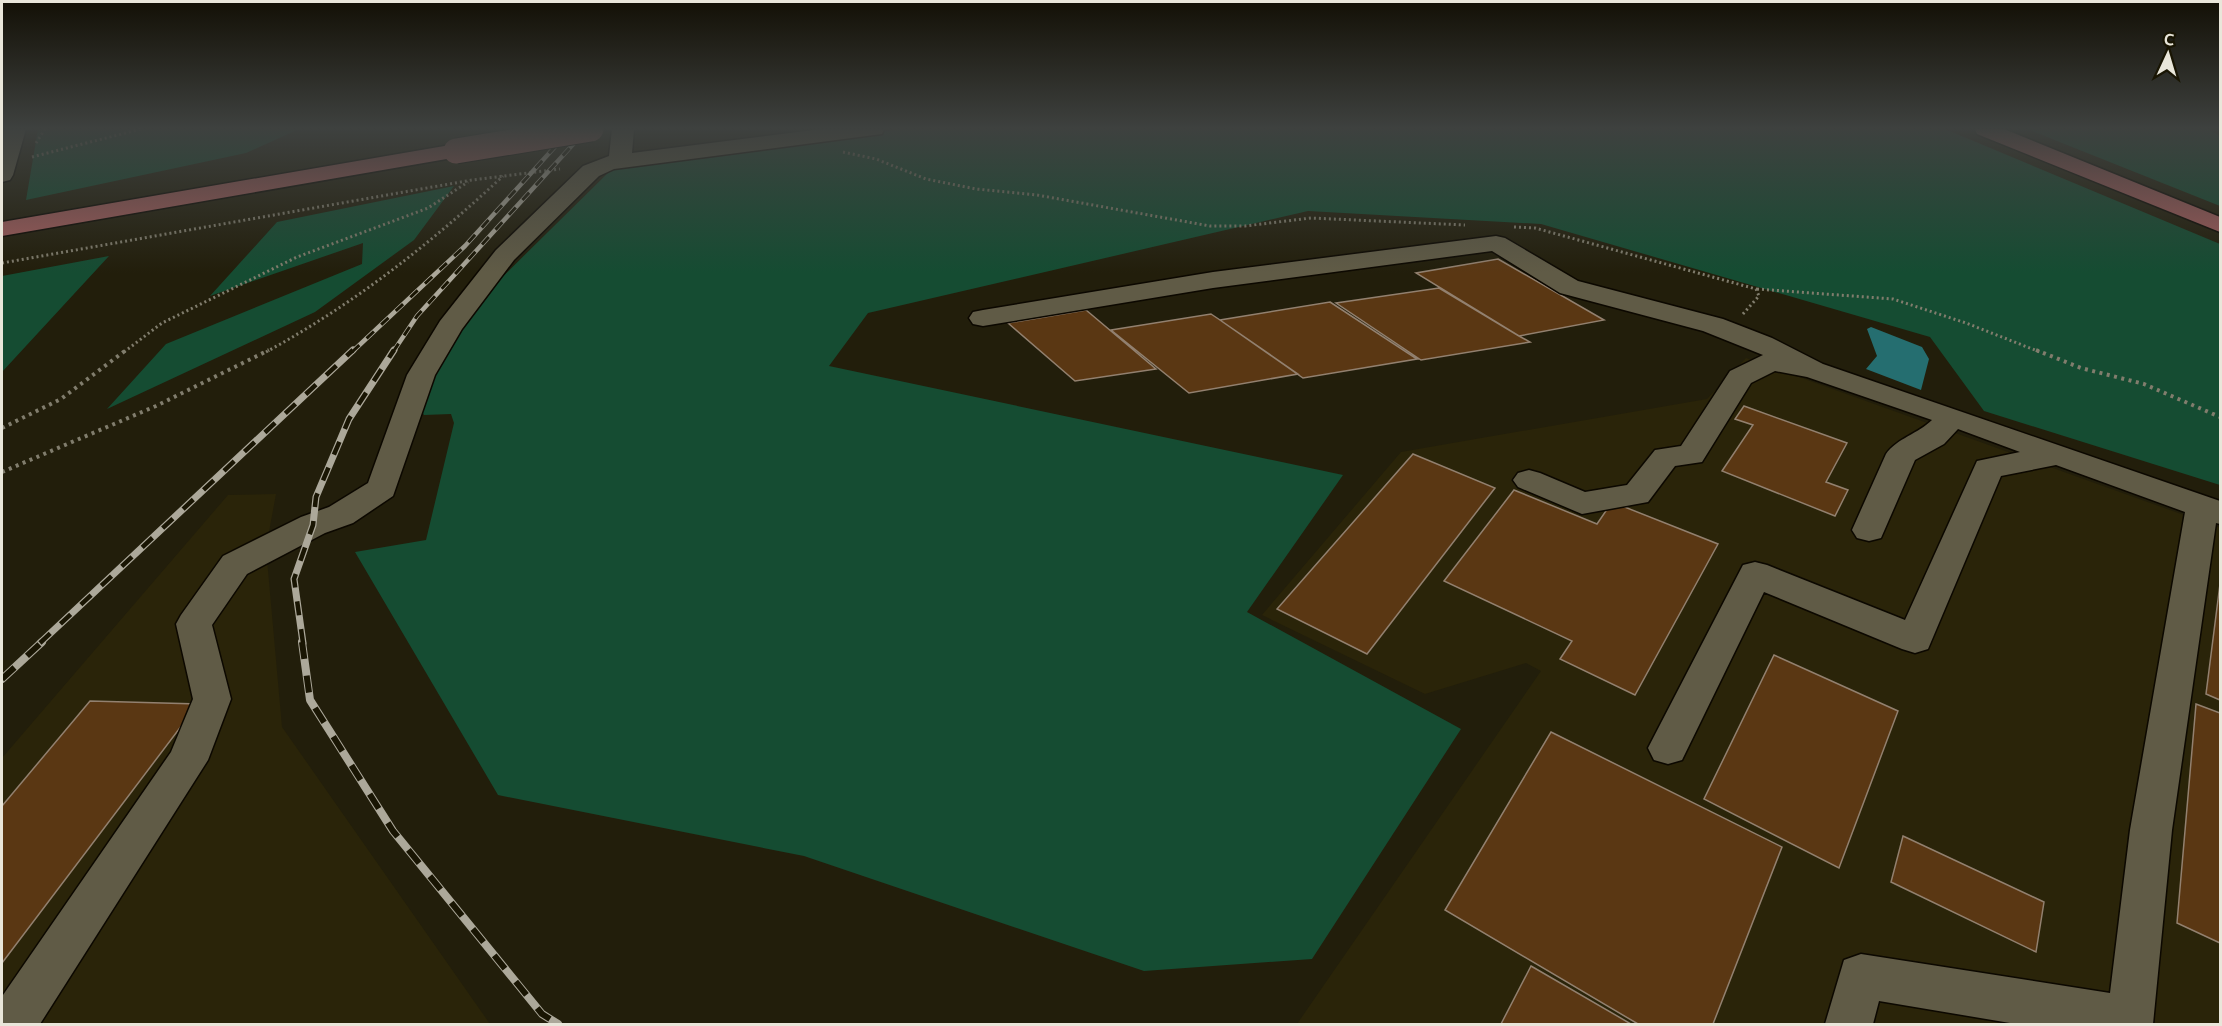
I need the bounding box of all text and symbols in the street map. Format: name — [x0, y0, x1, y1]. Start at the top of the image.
north arrow — [2138, 24, 2198, 84]
text: С — [2163, 30, 2175, 48]

